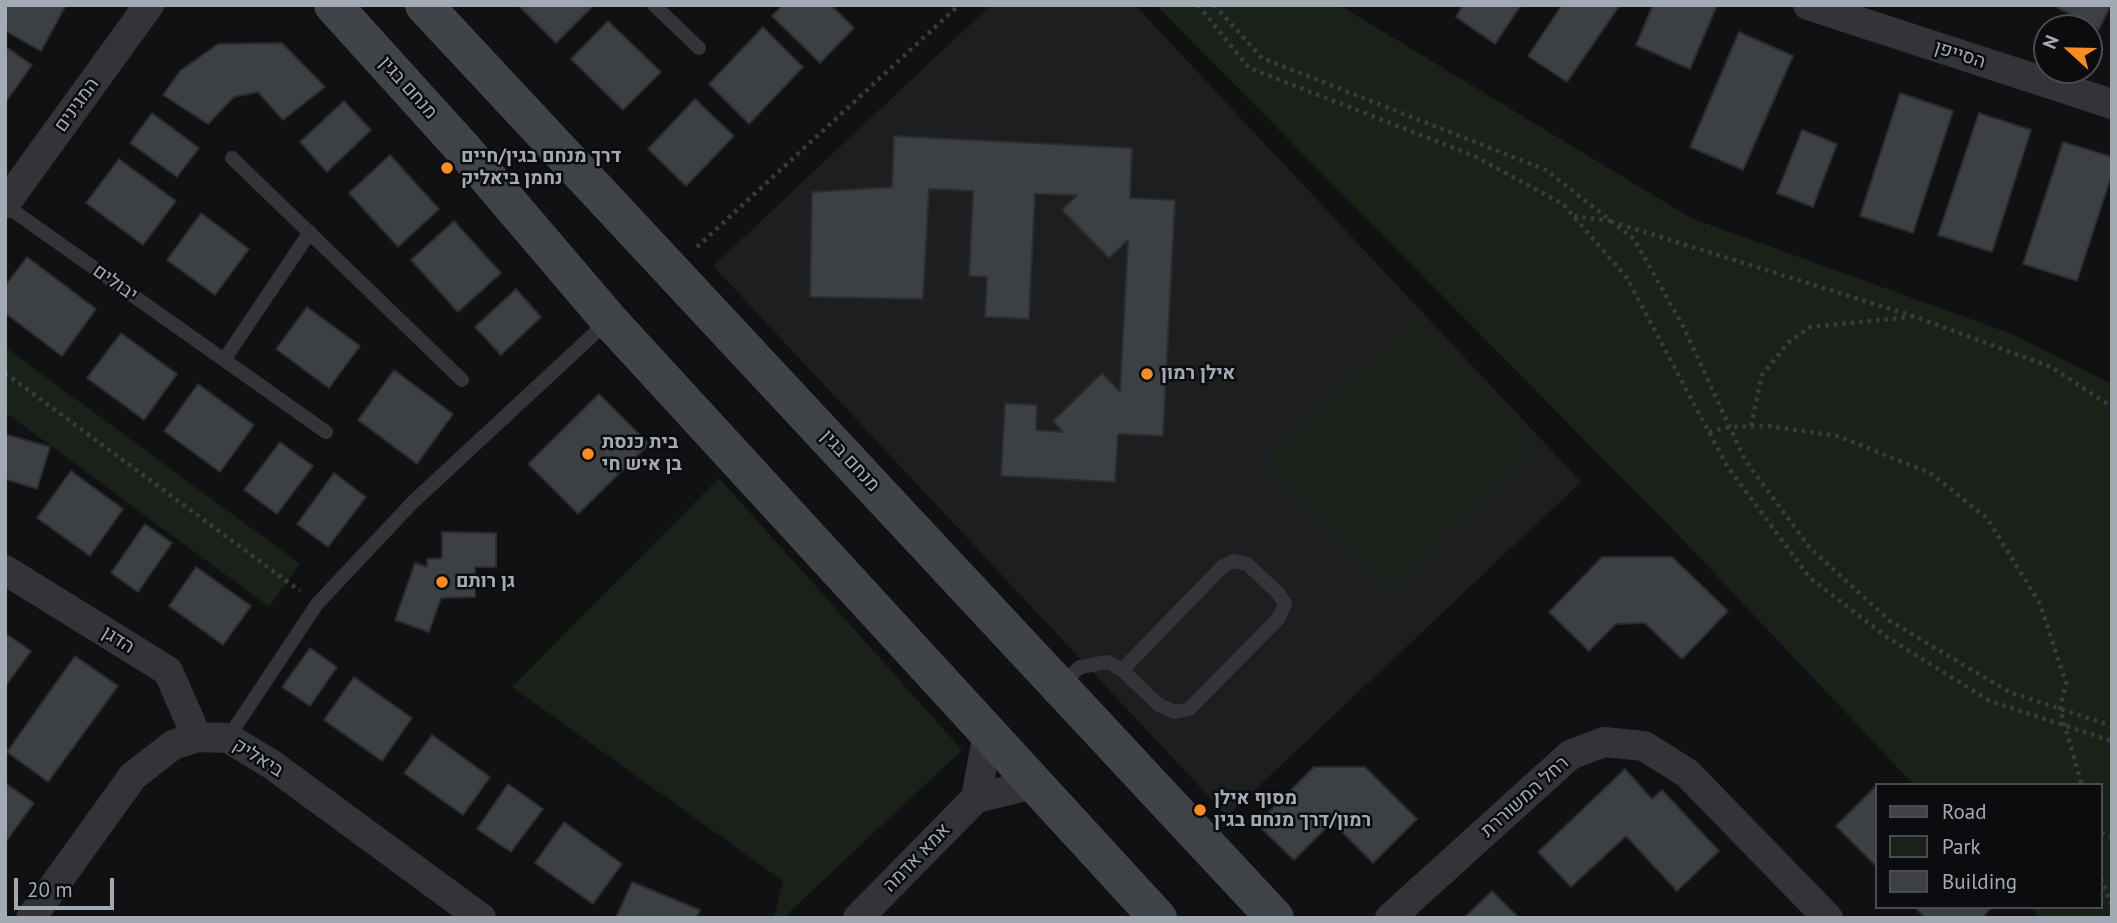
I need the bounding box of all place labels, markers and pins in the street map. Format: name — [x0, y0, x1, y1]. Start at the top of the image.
place label: דרך מנחם בגין/חיים נחמן ביאליק — [461, 146, 621, 190]
marker: דרך מנחם בגין/חיים נחמן ביאליק — [439, 160, 455, 176]
place label: אילן רמון — [1161, 363, 1235, 385]
marker: אילן רמון — [1139, 366, 1155, 382]
place label: בית כנסת בן איש חי — [602, 432, 682, 476]
marker: בית כנסת בן איש חי — [580, 446, 596, 462]
place label: גן רותם — [456, 571, 515, 593]
marker: גן רותם — [434, 574, 450, 590]
place label: מסוף אילן רמון/דרך מנחם בגין — [1214, 788, 1371, 832]
marker: מסוף אילן רמון/דרך מנחם בגין — [1192, 802, 1208, 818]

